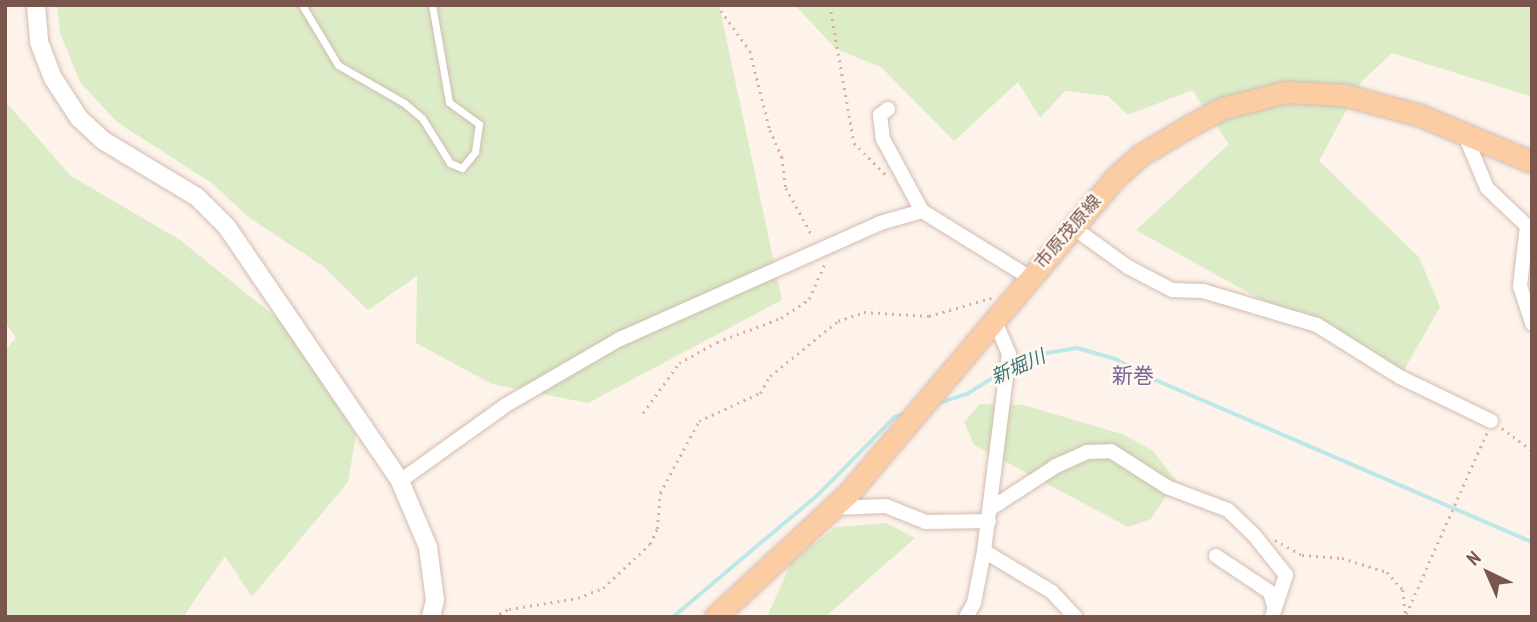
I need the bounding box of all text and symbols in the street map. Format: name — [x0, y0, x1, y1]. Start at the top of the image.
street label: 市原茂原線 — [1030, 191, 1106, 273]
water label: 新堀川 — [987, 345, 1049, 389]
district label: 新巻 — [1112, 363, 1154, 389]
north arrow — [1453, 538, 1523, 608]
text: N — [1461, 546, 1485, 570]

